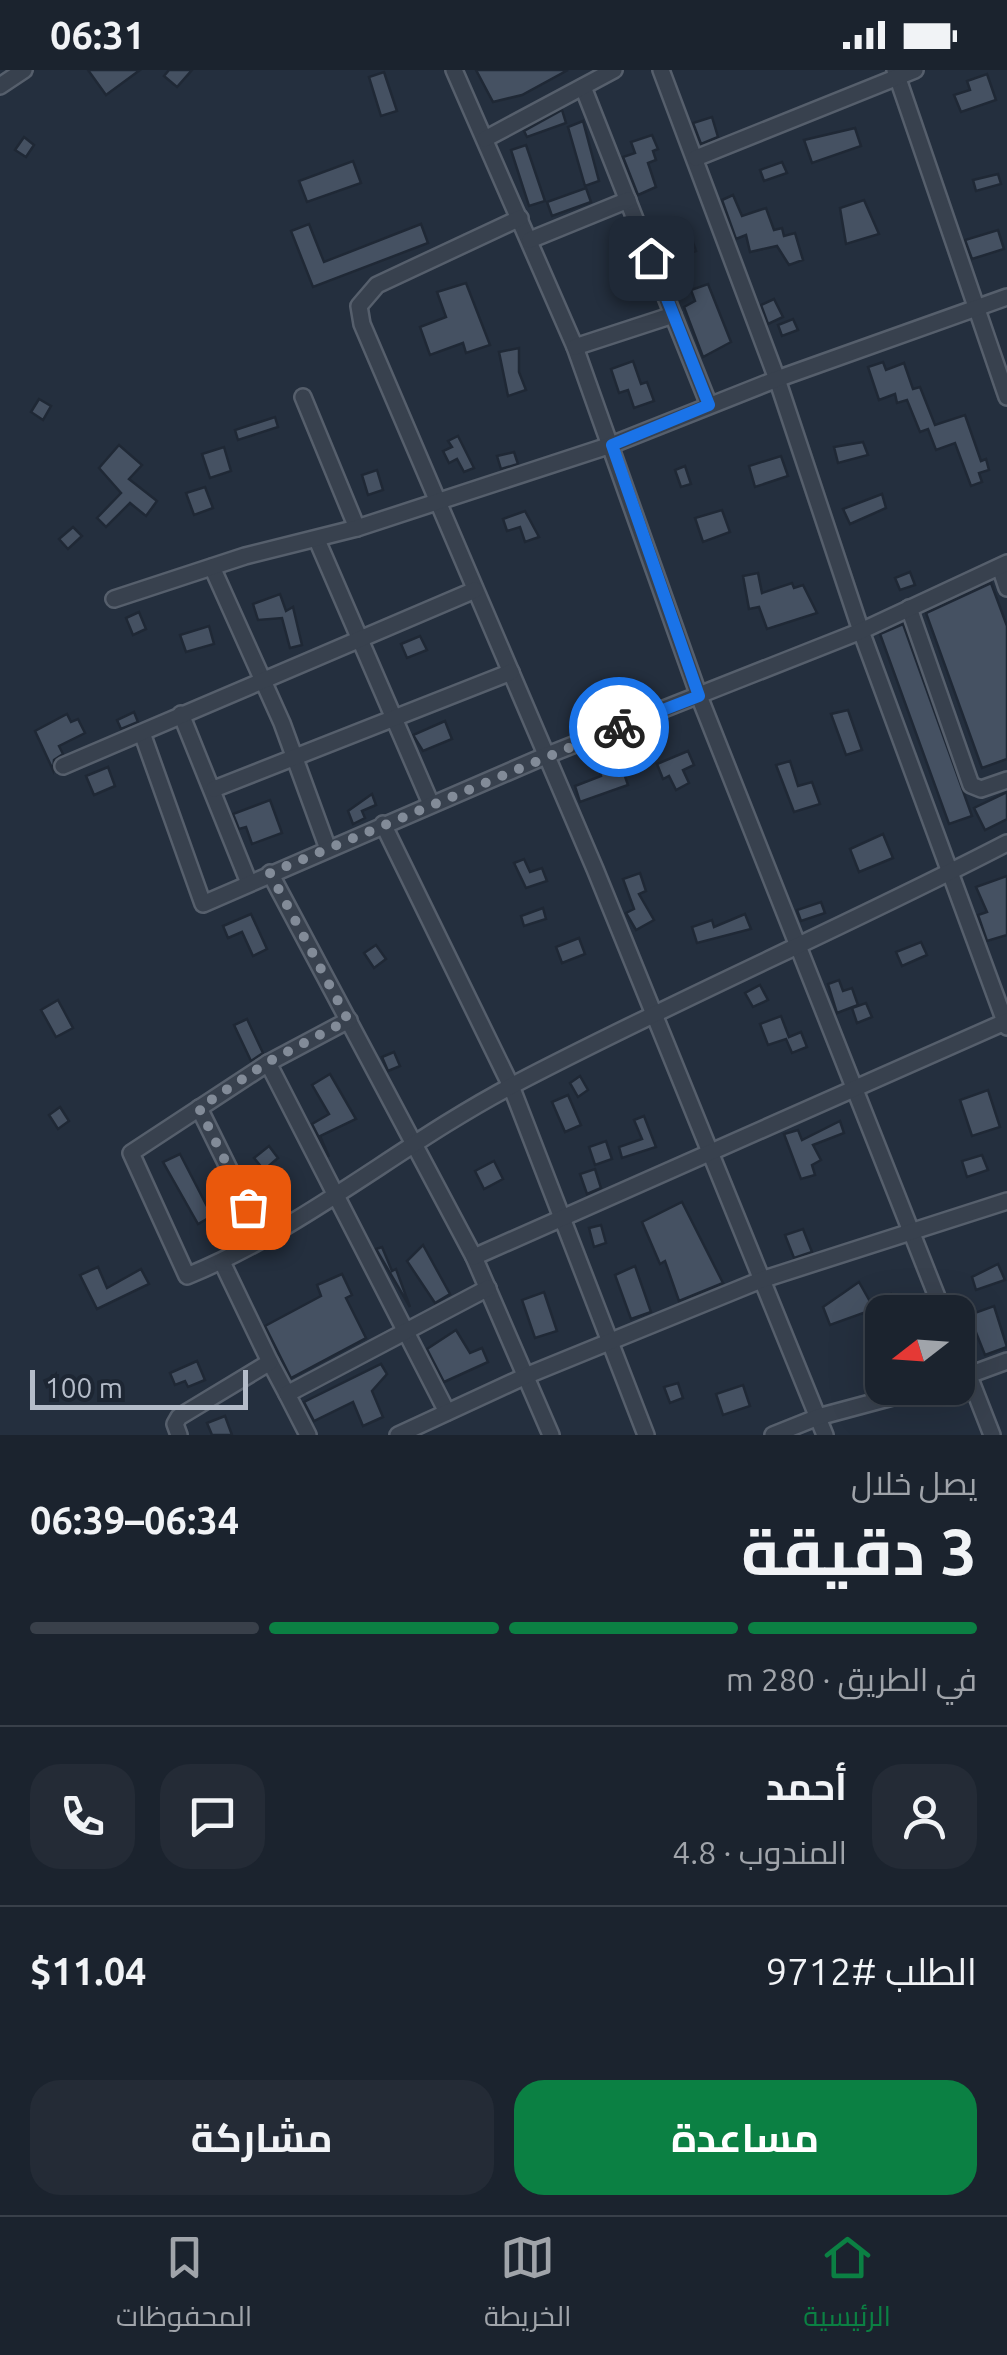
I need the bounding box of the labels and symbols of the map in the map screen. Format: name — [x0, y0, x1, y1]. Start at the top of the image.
pin — [609, 216, 694, 301]
courier — [569, 677, 669, 777]
pin — [206, 1165, 291, 1250]
north arrow — [865, 1295, 975, 1405]
scale bar — [30, 1365, 248, 1410]

